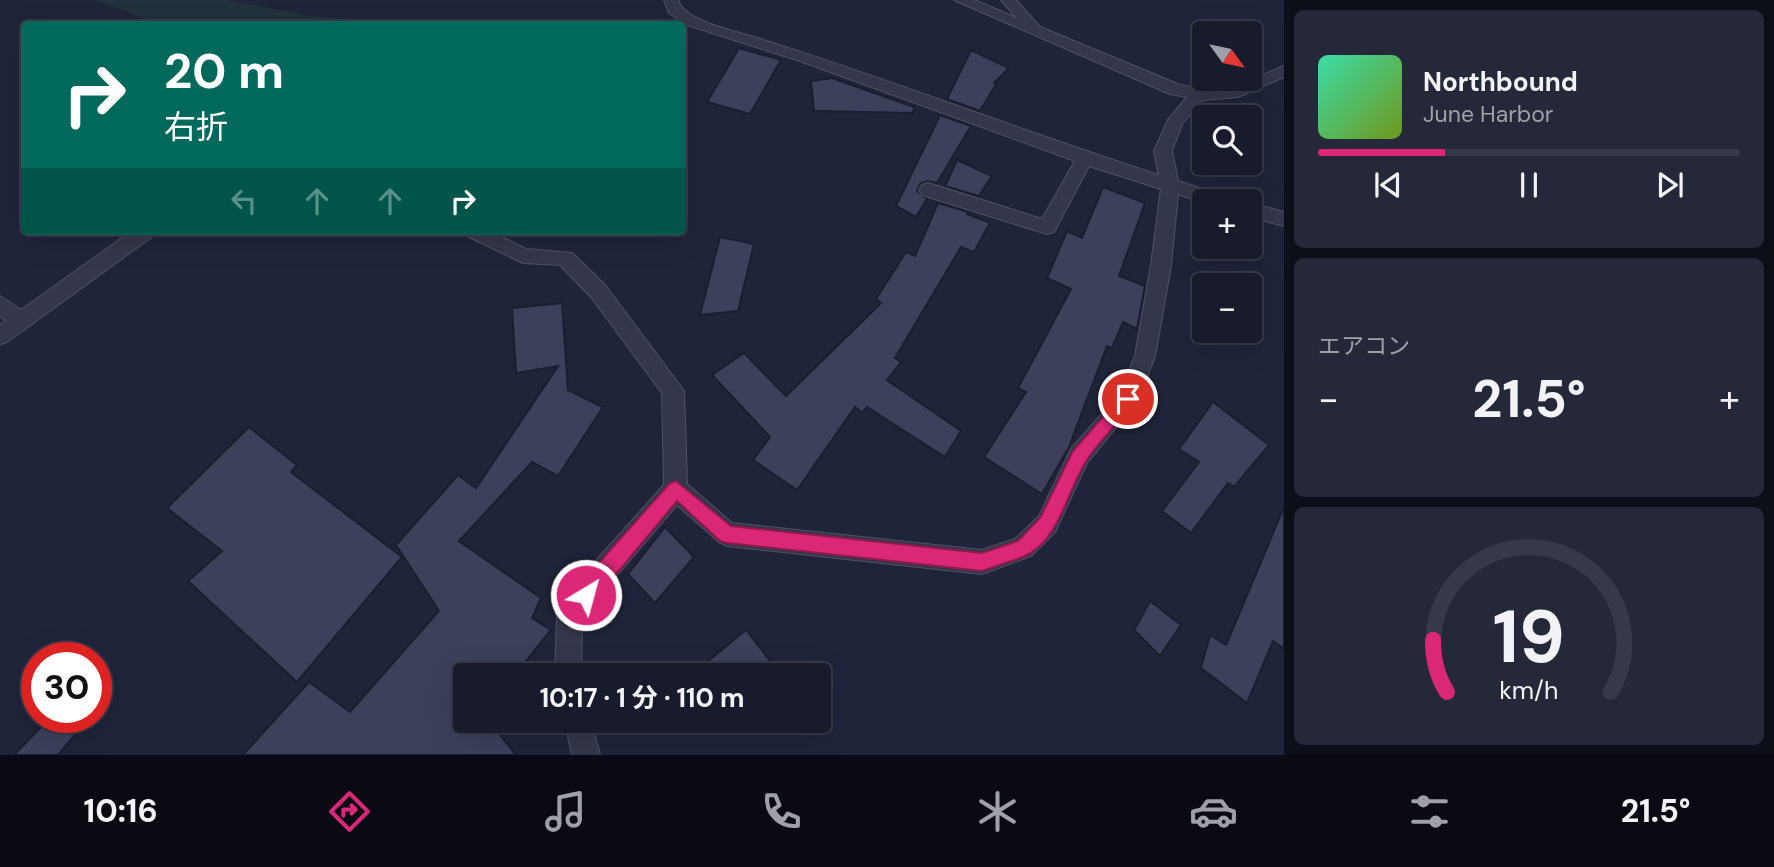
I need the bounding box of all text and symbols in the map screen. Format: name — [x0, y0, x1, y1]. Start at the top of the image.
north arrow — [1192, 21, 1262, 91]
map controls — [1192, 21, 1262, 343]
text: 20 m — [164, 39, 284, 103]
icon: right — [49, 49, 140, 140]
text: Northbound — [1423, 65, 1578, 99]
text: June Harbor — [1423, 99, 1553, 129]
button: search — [1192, 105, 1262, 175]
text: 右折 — [164, 106, 228, 148]
icon: previous — [1369, 166, 1407, 204]
icon: pause — [1510, 166, 1548, 204]
icon: next — [1651, 166, 1689, 204]
icon: left — [225, 182, 263, 220]
icon: ahead — [298, 182, 336, 220]
icon: ahead — [371, 182, 409, 220]
icon: right — [444, 182, 482, 220]
button: + — [1192, 189, 1262, 259]
button: − — [1192, 273, 1262, 343]
text: エアコン — [1318, 331, 1410, 361]
text: 21.5° — [1472, 365, 1586, 433]
pin — [1098, 369, 1158, 429]
text: − — [1318, 374, 1339, 424]
text: + — [1719, 374, 1740, 424]
icon: arrive — [1109, 380, 1147, 418]
position arrow — [549, 558, 623, 632]
text: 19 — [1493, 590, 1565, 685]
speed limit sign: 30 — [21, 642, 112, 733]
text: km/h — [1499, 674, 1559, 707]
text: 10:17 · 1 分 · 110 m — [540, 681, 744, 715]
icon: directions — [325, 787, 374, 836]
icon: music — [541, 787, 590, 836]
icon: phone — [757, 787, 806, 836]
icon: climate — [973, 787, 1022, 836]
icon: car — [1189, 787, 1238, 836]
icon: filters — [1405, 787, 1454, 836]
text: 10:16 — [84, 790, 158, 832]
text: 21.5° — [1621, 790, 1690, 832]

